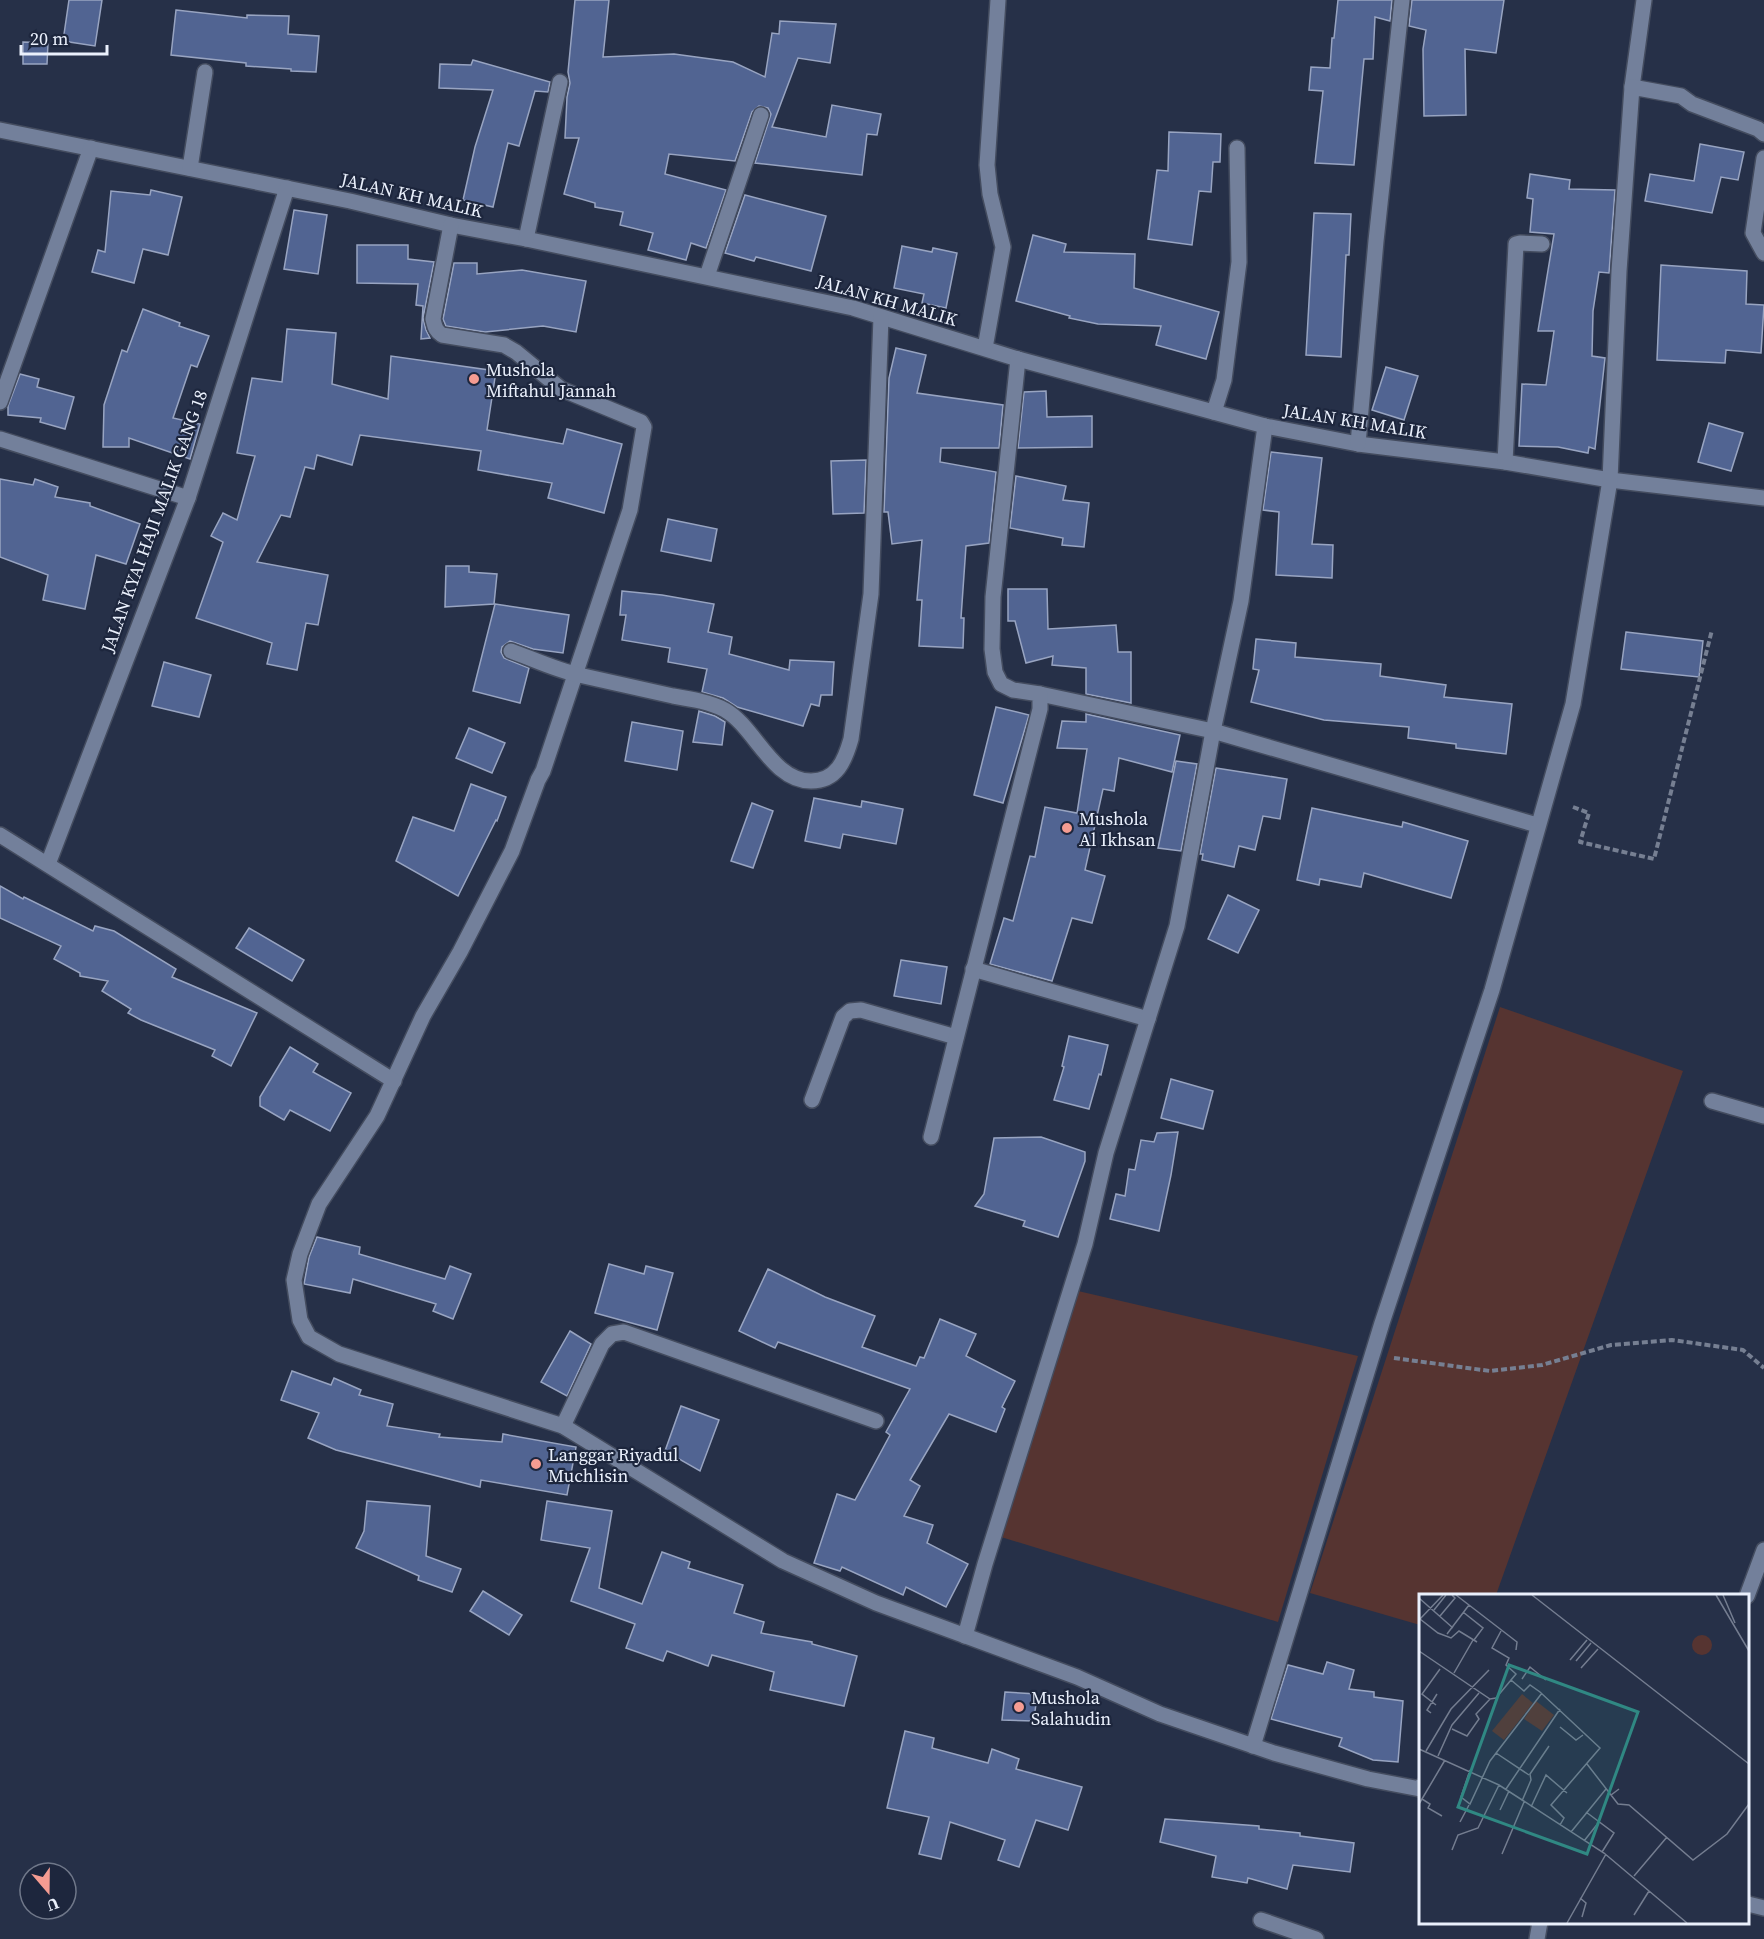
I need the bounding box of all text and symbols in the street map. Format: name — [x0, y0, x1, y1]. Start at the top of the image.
scale bar — [21, 18, 106, 56]
text: 20 m — [30, 26, 68, 51]
street label: JALAN KH MALIK — [337, 166, 486, 224]
street label: JALAN KH MALIK — [813, 268, 960, 332]
place label: Mushola Miftahul Jannah — [486, 357, 616, 403]
marker: Mushola Miftahul Jannah — [467, 372, 481, 386]
street label: JALAN KYAI HAJI MALIK GANG 18 — [94, 386, 213, 657]
street label: JALAN KH MALIK — [1280, 397, 1429, 445]
place label: Mushola Al Ikhsan — [1079, 806, 1156, 852]
marker: Mushola Al Ikhsan — [1060, 821, 1074, 835]
place label: Langgar Riyadul Muchlisin — [548, 1442, 678, 1488]
marker: Langgar Riyadul Muchlisin — [529, 1457, 543, 1471]
inset map — [1419, 1594, 1749, 1924]
place label: Mushola Salahudin — [1031, 1685, 1111, 1731]
marker: Mushola Salahudin — [1012, 1700, 1026, 1714]
north arrow — [18, 1861, 78, 1921]
text: U — [44, 1893, 62, 1918]

